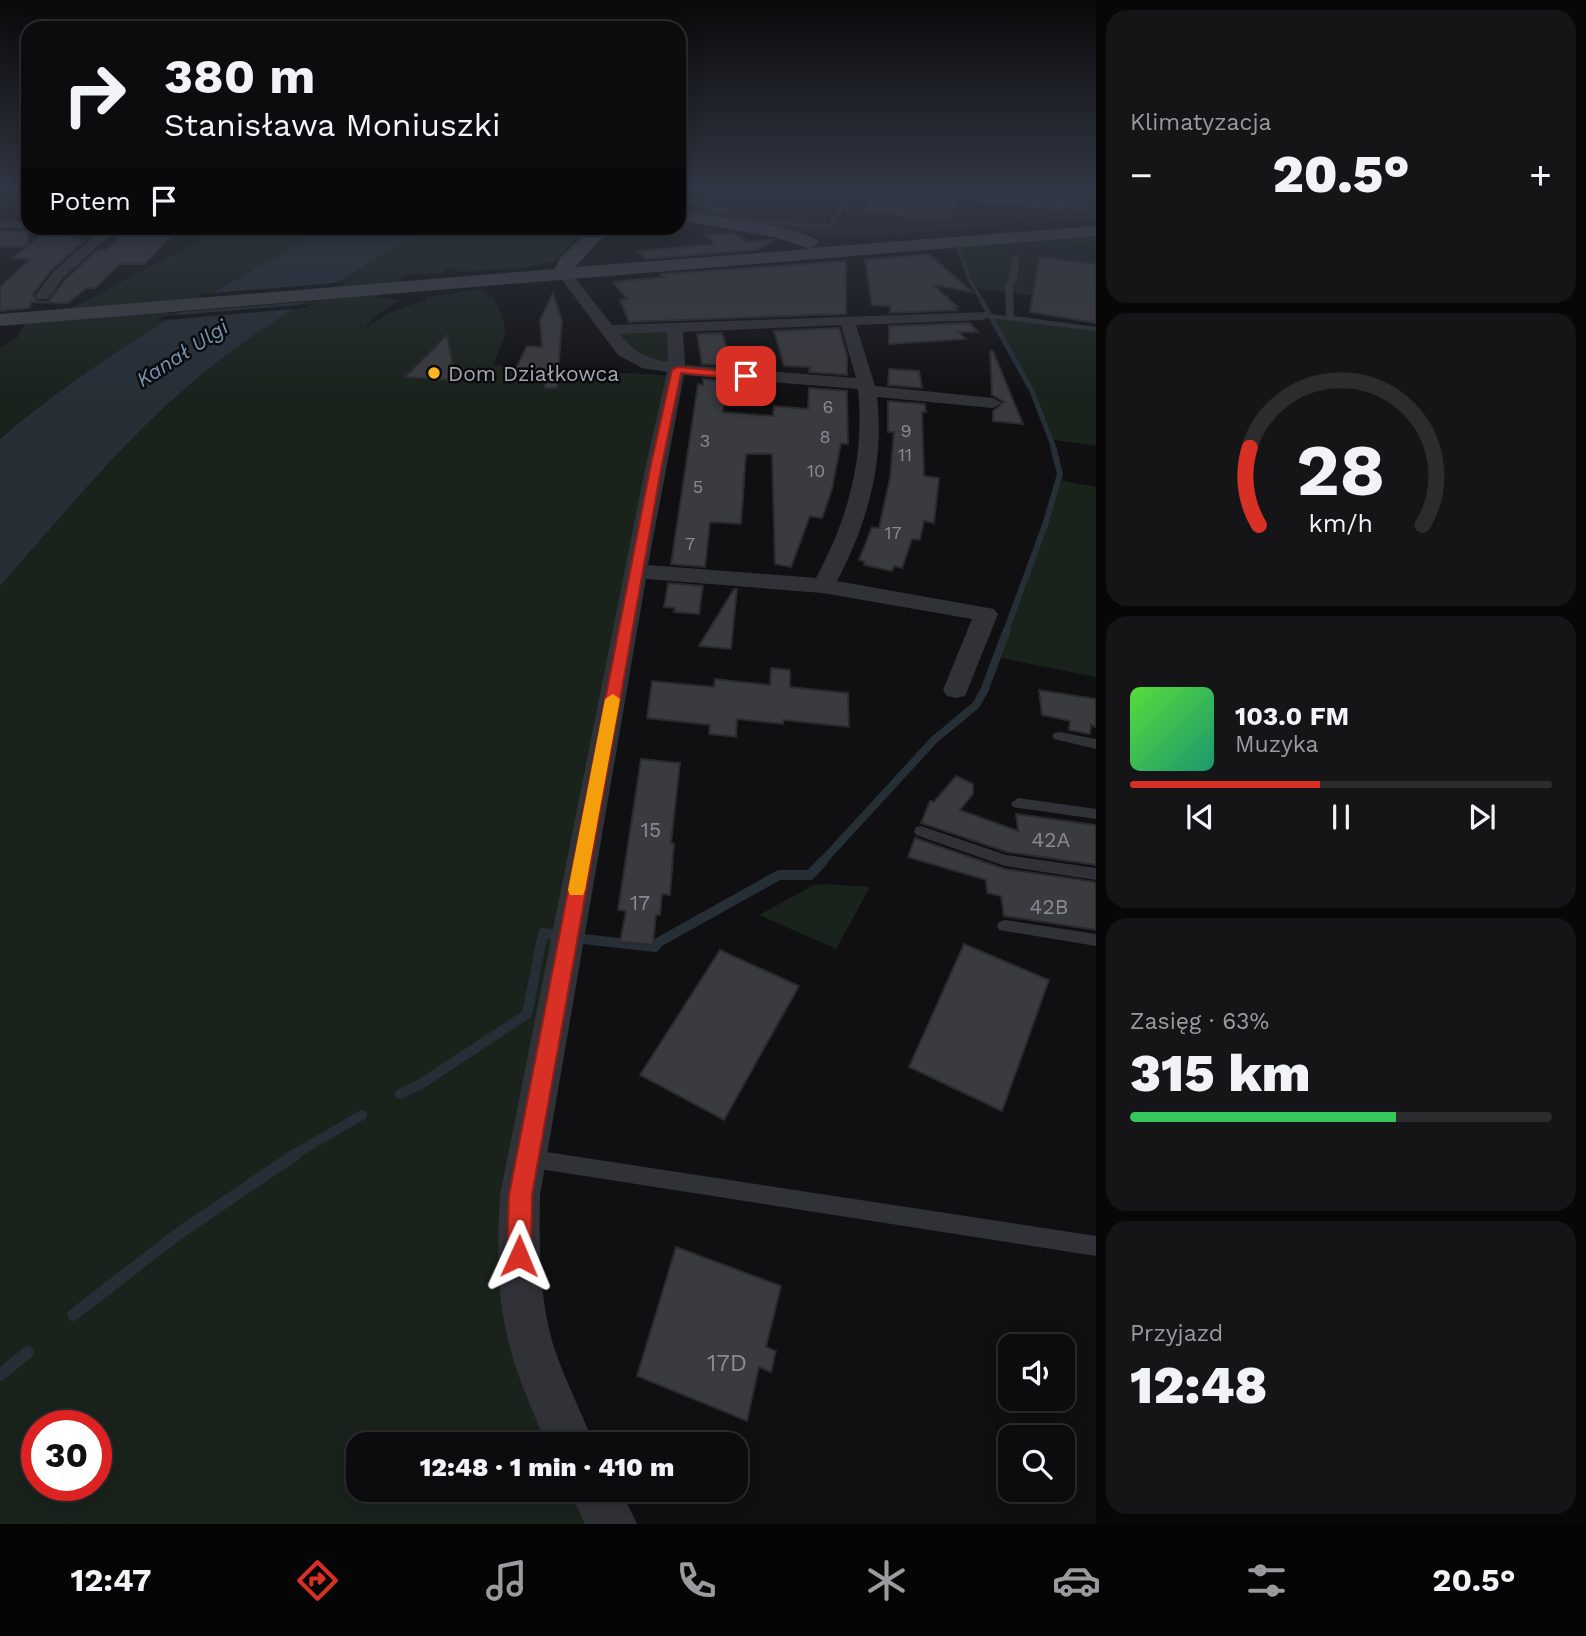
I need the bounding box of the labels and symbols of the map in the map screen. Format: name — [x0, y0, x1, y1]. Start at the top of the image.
water label: Kanał Ulgi — [131, 314, 233, 392]
pin — [716, 346, 776, 406]
place label: Dom Działkowca — [448, 361, 619, 386]
marker: Dom Działkowca — [426, 365, 442, 381]
house number: 6 — [823, 396, 833, 417]
house number: 9 — [900, 420, 912, 441]
house number: 8 — [819, 426, 831, 447]
house number: 3 — [700, 430, 710, 451]
house number: 11 — [898, 444, 912, 465]
house number: 10 — [807, 460, 825, 481]
house number: 5 — [693, 476, 703, 497]
house number: 17 — [884, 522, 902, 543]
house number: 7 — [685, 533, 695, 554]
house number: 15 — [641, 817, 661, 842]
house number: 42A — [1032, 827, 1071, 852]
house number: 17 — [630, 890, 650, 915]
house number: 42B — [1030, 894, 1068, 919]
position arrow — [482, 1219, 556, 1293]
house number: 17D — [707, 1349, 747, 1377]
speed limit sign: 30 — [21, 1410, 112, 1501]

